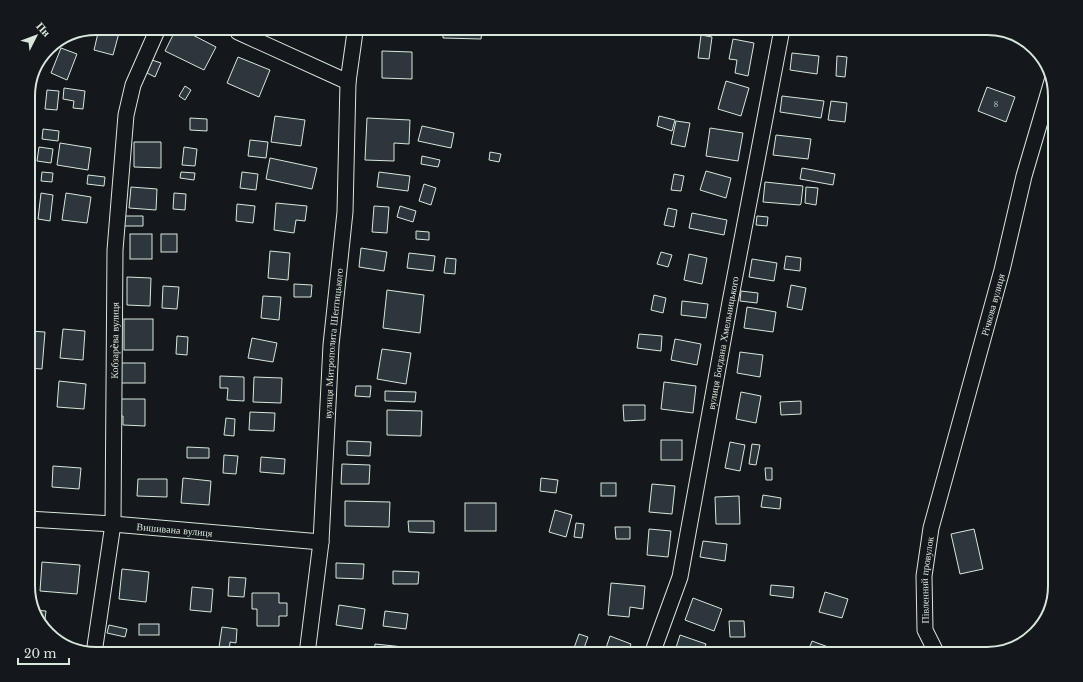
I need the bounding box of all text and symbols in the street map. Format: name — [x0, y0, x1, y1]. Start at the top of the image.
north arrow — [16, 16, 56, 56]
text: Пн — [33, 19, 54, 40]
house number: 8 — [994, 99, 999, 109]
street label: вулиця Митрополита Шептицького — [321, 267, 346, 419]
street label: Річкова вулиця — [978, 272, 1007, 337]
street label: вулиця Богдана Хмельницького — [704, 275, 741, 410]
street label: Кобзарèва вулиця — [108, 302, 121, 379]
street label: Вишивана вулиця — [136, 520, 213, 539]
street label: Півленний провулок — [917, 535, 936, 624]
scale bar — [18, 640, 69, 666]
text: 20 m — [24, 646, 56, 661]

